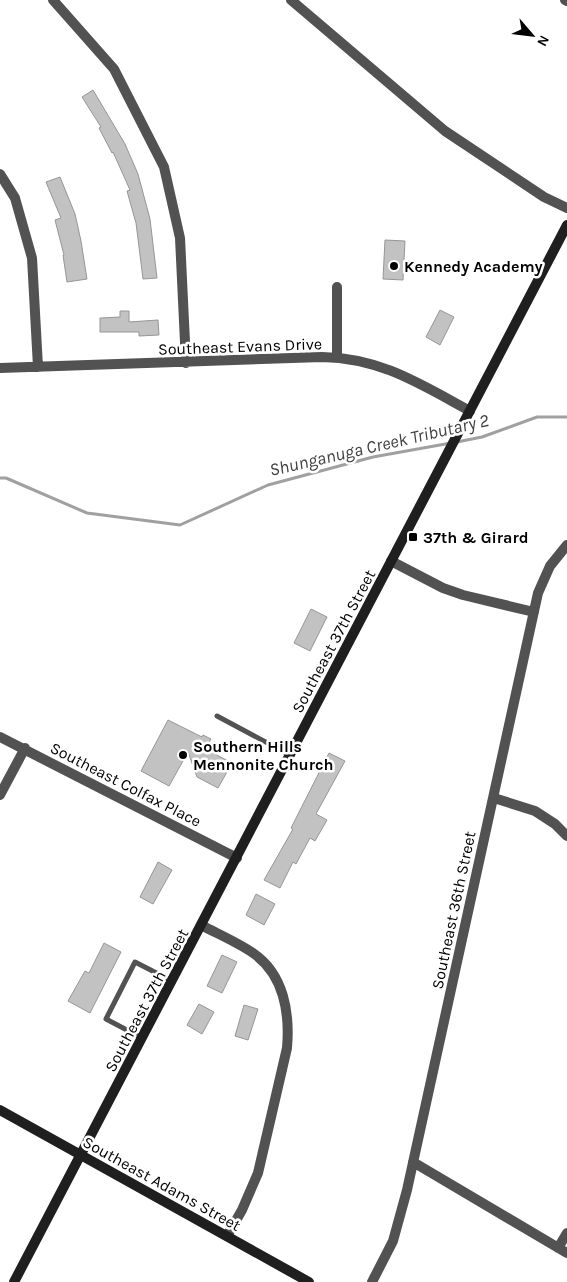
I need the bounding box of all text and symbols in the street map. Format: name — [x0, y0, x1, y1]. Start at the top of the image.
north arrow — [507, 10, 557, 60]
text: N — [533, 32, 553, 49]
place label: Kennedy Academy — [404, 257, 543, 276]
marker: Kennedy Academy — [388, 260, 400, 272]
street label: Southeast Evans Drive — [158, 334, 322, 359]
water label: Shunganuga Creek Tributary 2 — [267, 409, 491, 481]
place label: 37th & Girard — [423, 528, 529, 547]
marker: 37th & Girard — [407, 531, 419, 543]
street label: Southeast 37th Street — [288, 566, 379, 716]
place label: Southern Hills Mennonite Church — [193, 737, 333, 774]
street label: Southeast Colfax Place — [47, 738, 204, 831]
marker: Southern Hills Mennonite Church — [177, 749, 189, 761]
street label: Southeast 36th Street — [427, 829, 480, 991]
street label: Southeast 37th Street — [101, 925, 192, 1075]
street label: Southeast Adams Street — [79, 1132, 244, 1235]

